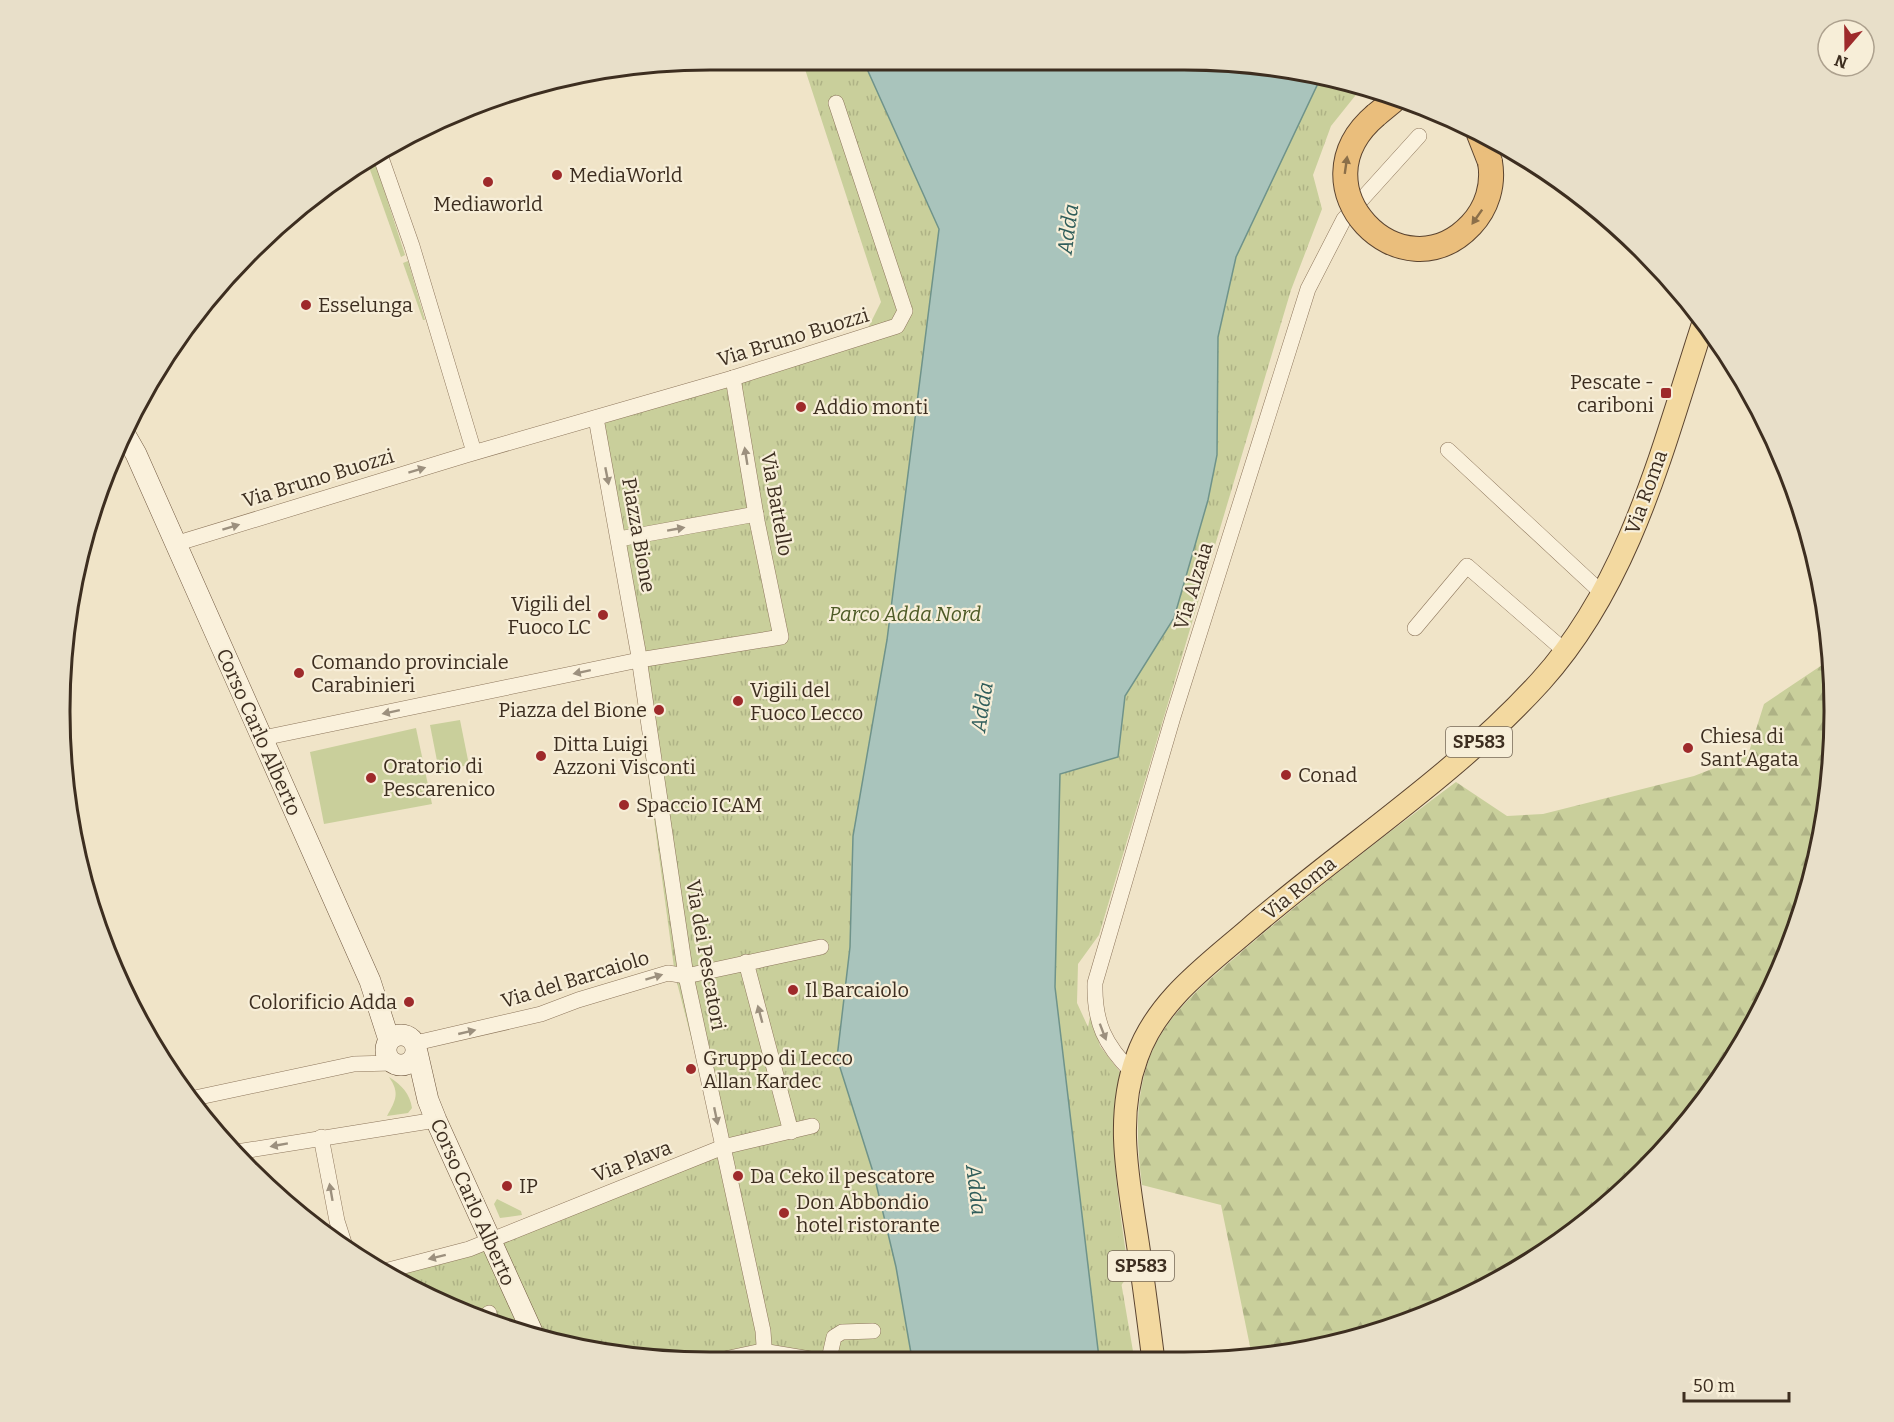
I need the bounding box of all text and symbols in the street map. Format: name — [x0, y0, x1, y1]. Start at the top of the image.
north arrow — [1816, 18, 1876, 78]
text: N — [1832, 51, 1850, 73]
one-way arrow — [1342, 155, 1351, 174]
place label: MediaWorld — [569, 163, 683, 187]
marker: MediaWorld — [550, 168, 564, 182]
marker: Mediaworld — [481, 175, 495, 189]
place label: Mediaworld — [433, 192, 543, 216]
water label: Adda — [1051, 202, 1084, 257]
one-way arrow — [1471, 208, 1483, 224]
place label: Esselunga — [318, 293, 413, 317]
marker: Esselunga — [299, 298, 313, 312]
street label: Via Bruno Buozzi — [714, 303, 872, 371]
place label: Pescate - cariboni — [1570, 370, 1654, 417]
marker: Pescate - cariboni — [1659, 386, 1673, 400]
place label: Addio monti — [813, 395, 928, 419]
marker: Addio monti — [794, 400, 808, 414]
street label: Via Bruno Buozzi — [239, 444, 397, 512]
one-way arrow — [742, 447, 751, 466]
street label: Via Roma — [1620, 447, 1672, 537]
street label: Via Battello — [756, 450, 798, 558]
one-way arrow — [408, 464, 426, 474]
one-way arrow — [603, 466, 612, 485]
street label: Piazza Bione — [617, 476, 661, 594]
one-way arrow — [222, 522, 240, 531]
one-way arrow — [667, 524, 686, 533]
street label: Via Alzaia — [1168, 539, 1218, 633]
place label: Vigili del Fuoco LC — [507, 592, 591, 639]
park label: Parco Adda Nord — [829, 602, 982, 626]
marker: Vigili del Fuoco LC — [596, 608, 610, 622]
street label: Corso Carlo Alberto — [211, 645, 307, 819]
place label: Comando provinciale Carabinieri — [311, 650, 509, 697]
marker: Comando provinciale Carabinieri — [292, 666, 306, 680]
one-way arrow — [572, 667, 591, 677]
place label: Vigili del Fuoco Lecco — [750, 678, 863, 725]
water label: Adda — [965, 680, 999, 735]
marker: Vigili del Fuoco Lecco — [731, 694, 745, 708]
place label: Piazza del Bione — [498, 698, 647, 722]
marker: Piazza del Bione — [652, 703, 666, 717]
one-way arrow — [381, 708, 400, 717]
place label: Chiesa di Sant'Agata — [1700, 724, 1799, 771]
road number: SP583 — [1446, 727, 1512, 757]
place label: Ditta Luigi Azzoni Visconti — [553, 732, 696, 779]
marker: Chiesa di Sant'Agata — [1681, 741, 1695, 755]
marker: Ditta Luigi Azzoni Visconti — [534, 749, 548, 763]
place label: Oratorio di Pescarenico — [383, 754, 495, 801]
place label: Conad — [1298, 763, 1357, 787]
marker: Conad — [1279, 768, 1293, 782]
marker: Oratorio di Pescarenico — [364, 771, 378, 785]
place label: Spaccio ICAM — [636, 793, 762, 817]
marker: Spaccio ICAM — [617, 798, 631, 812]
street label: Via Roma — [1257, 851, 1341, 925]
street label: Via dei Pescatori — [681, 878, 731, 1032]
street label: Via del Barcaiolo — [498, 945, 652, 1013]
one-way arrow — [645, 972, 663, 981]
place label: Il Barcaiolo — [805, 978, 909, 1002]
marker: Il Barcaiolo — [786, 983, 800, 997]
place label: Colorificio Adda — [249, 990, 397, 1014]
marker: Colorificio Adda — [402, 995, 416, 1009]
one-way arrow — [755, 1005, 764, 1023]
one-way arrow — [1098, 1023, 1108, 1041]
one-way arrow — [458, 1026, 477, 1036]
place label: Gruppo di Lecco Allan Kardec — [703, 1046, 853, 1093]
marker: Gruppo di Lecco Allan Kardec — [684, 1062, 698, 1076]
one-way arrow — [711, 1106, 721, 1125]
street label: Corso Carlo Alberto — [425, 1115, 521, 1289]
street label: Via Plava — [589, 1135, 675, 1187]
one-way arrow — [269, 1141, 288, 1150]
water label: Adda — [960, 1162, 992, 1217]
place label: Da Ceko il pescatore — [750, 1164, 935, 1188]
marker: Da Ceko il pescatore — [731, 1169, 745, 1183]
place label: IP — [519, 1174, 538, 1198]
marker: IP — [500, 1179, 514, 1193]
one-way arrow — [326, 1182, 335, 1201]
place label: Don Abbondio hotel ristorante — [796, 1190, 940, 1237]
marker: Don Abbondio hotel ristorante — [777, 1206, 791, 1220]
road number: SP583 — [1108, 1251, 1174, 1281]
one-way arrow — [427, 1253, 446, 1263]
scale bar — [1684, 1365, 1789, 1403]
text: 50 m — [1693, 1375, 1735, 1397]

